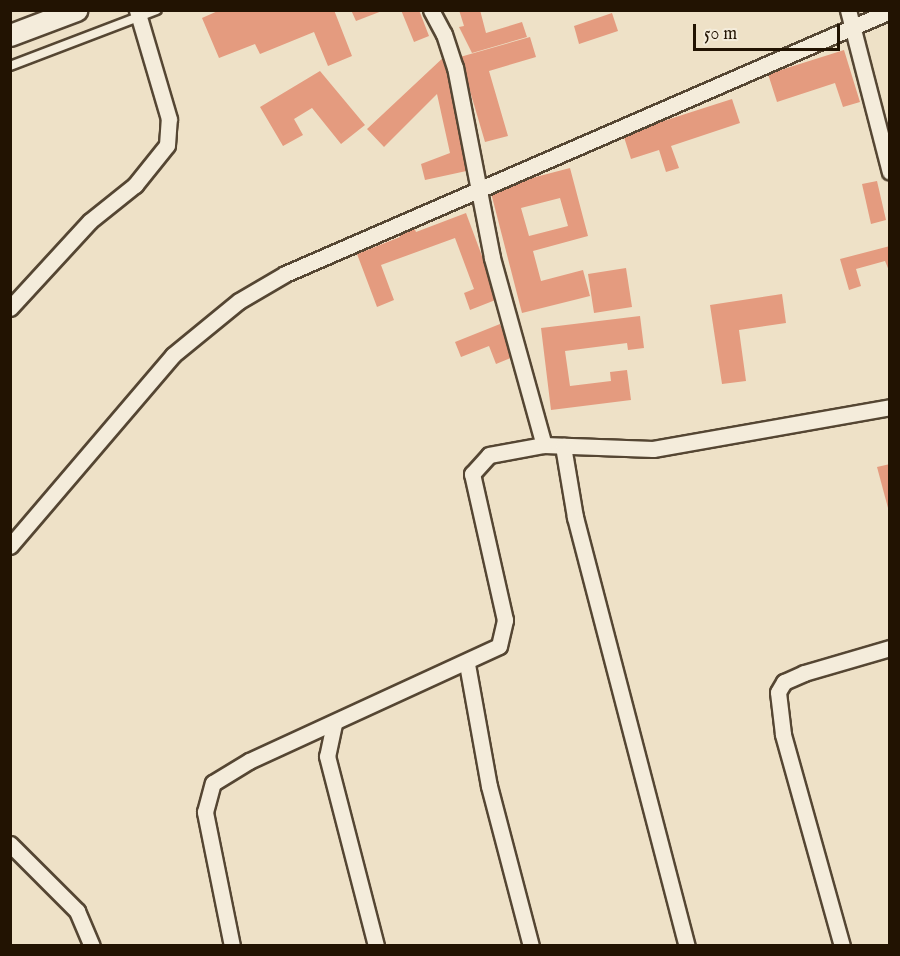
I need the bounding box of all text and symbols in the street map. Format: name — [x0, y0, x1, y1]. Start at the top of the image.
scale bar — [696, 12, 843, 50]
text: 50 m — [704, 23, 737, 46]

